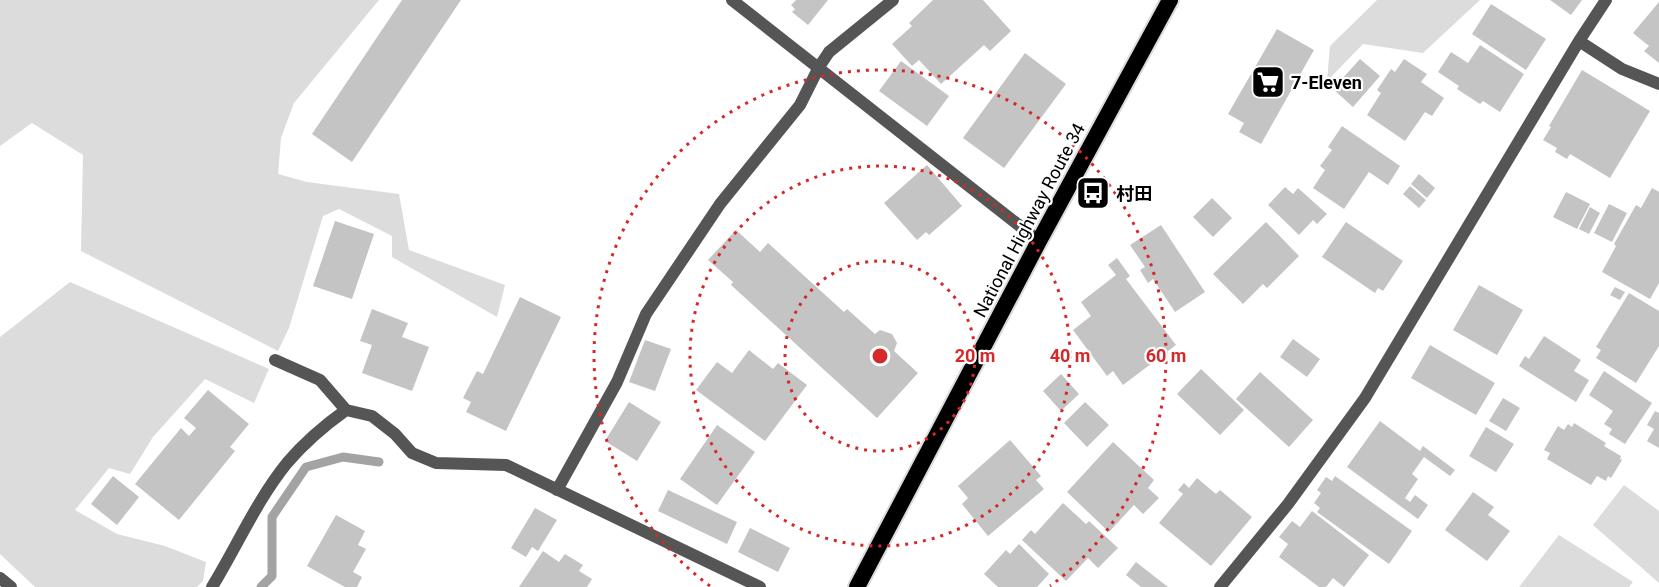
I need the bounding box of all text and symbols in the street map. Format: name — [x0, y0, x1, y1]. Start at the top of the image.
supermarket icon: 7-Eleven — [1250, 64, 1286, 100]
place label: 7-Eleven — [1291, 72, 1362, 93]
street label: National Highway Route 34 — [969, 119, 1089, 321]
bus stop icon: 村田 — [1075, 175, 1111, 211]
place label: 村田 — [1116, 183, 1152, 204]
text: 20 m — [955, 345, 995, 366]
text: 40 m — [1050, 345, 1090, 366]
text: 60 m — [1146, 345, 1186, 366]
centre of rings — [870, 346, 890, 366]

